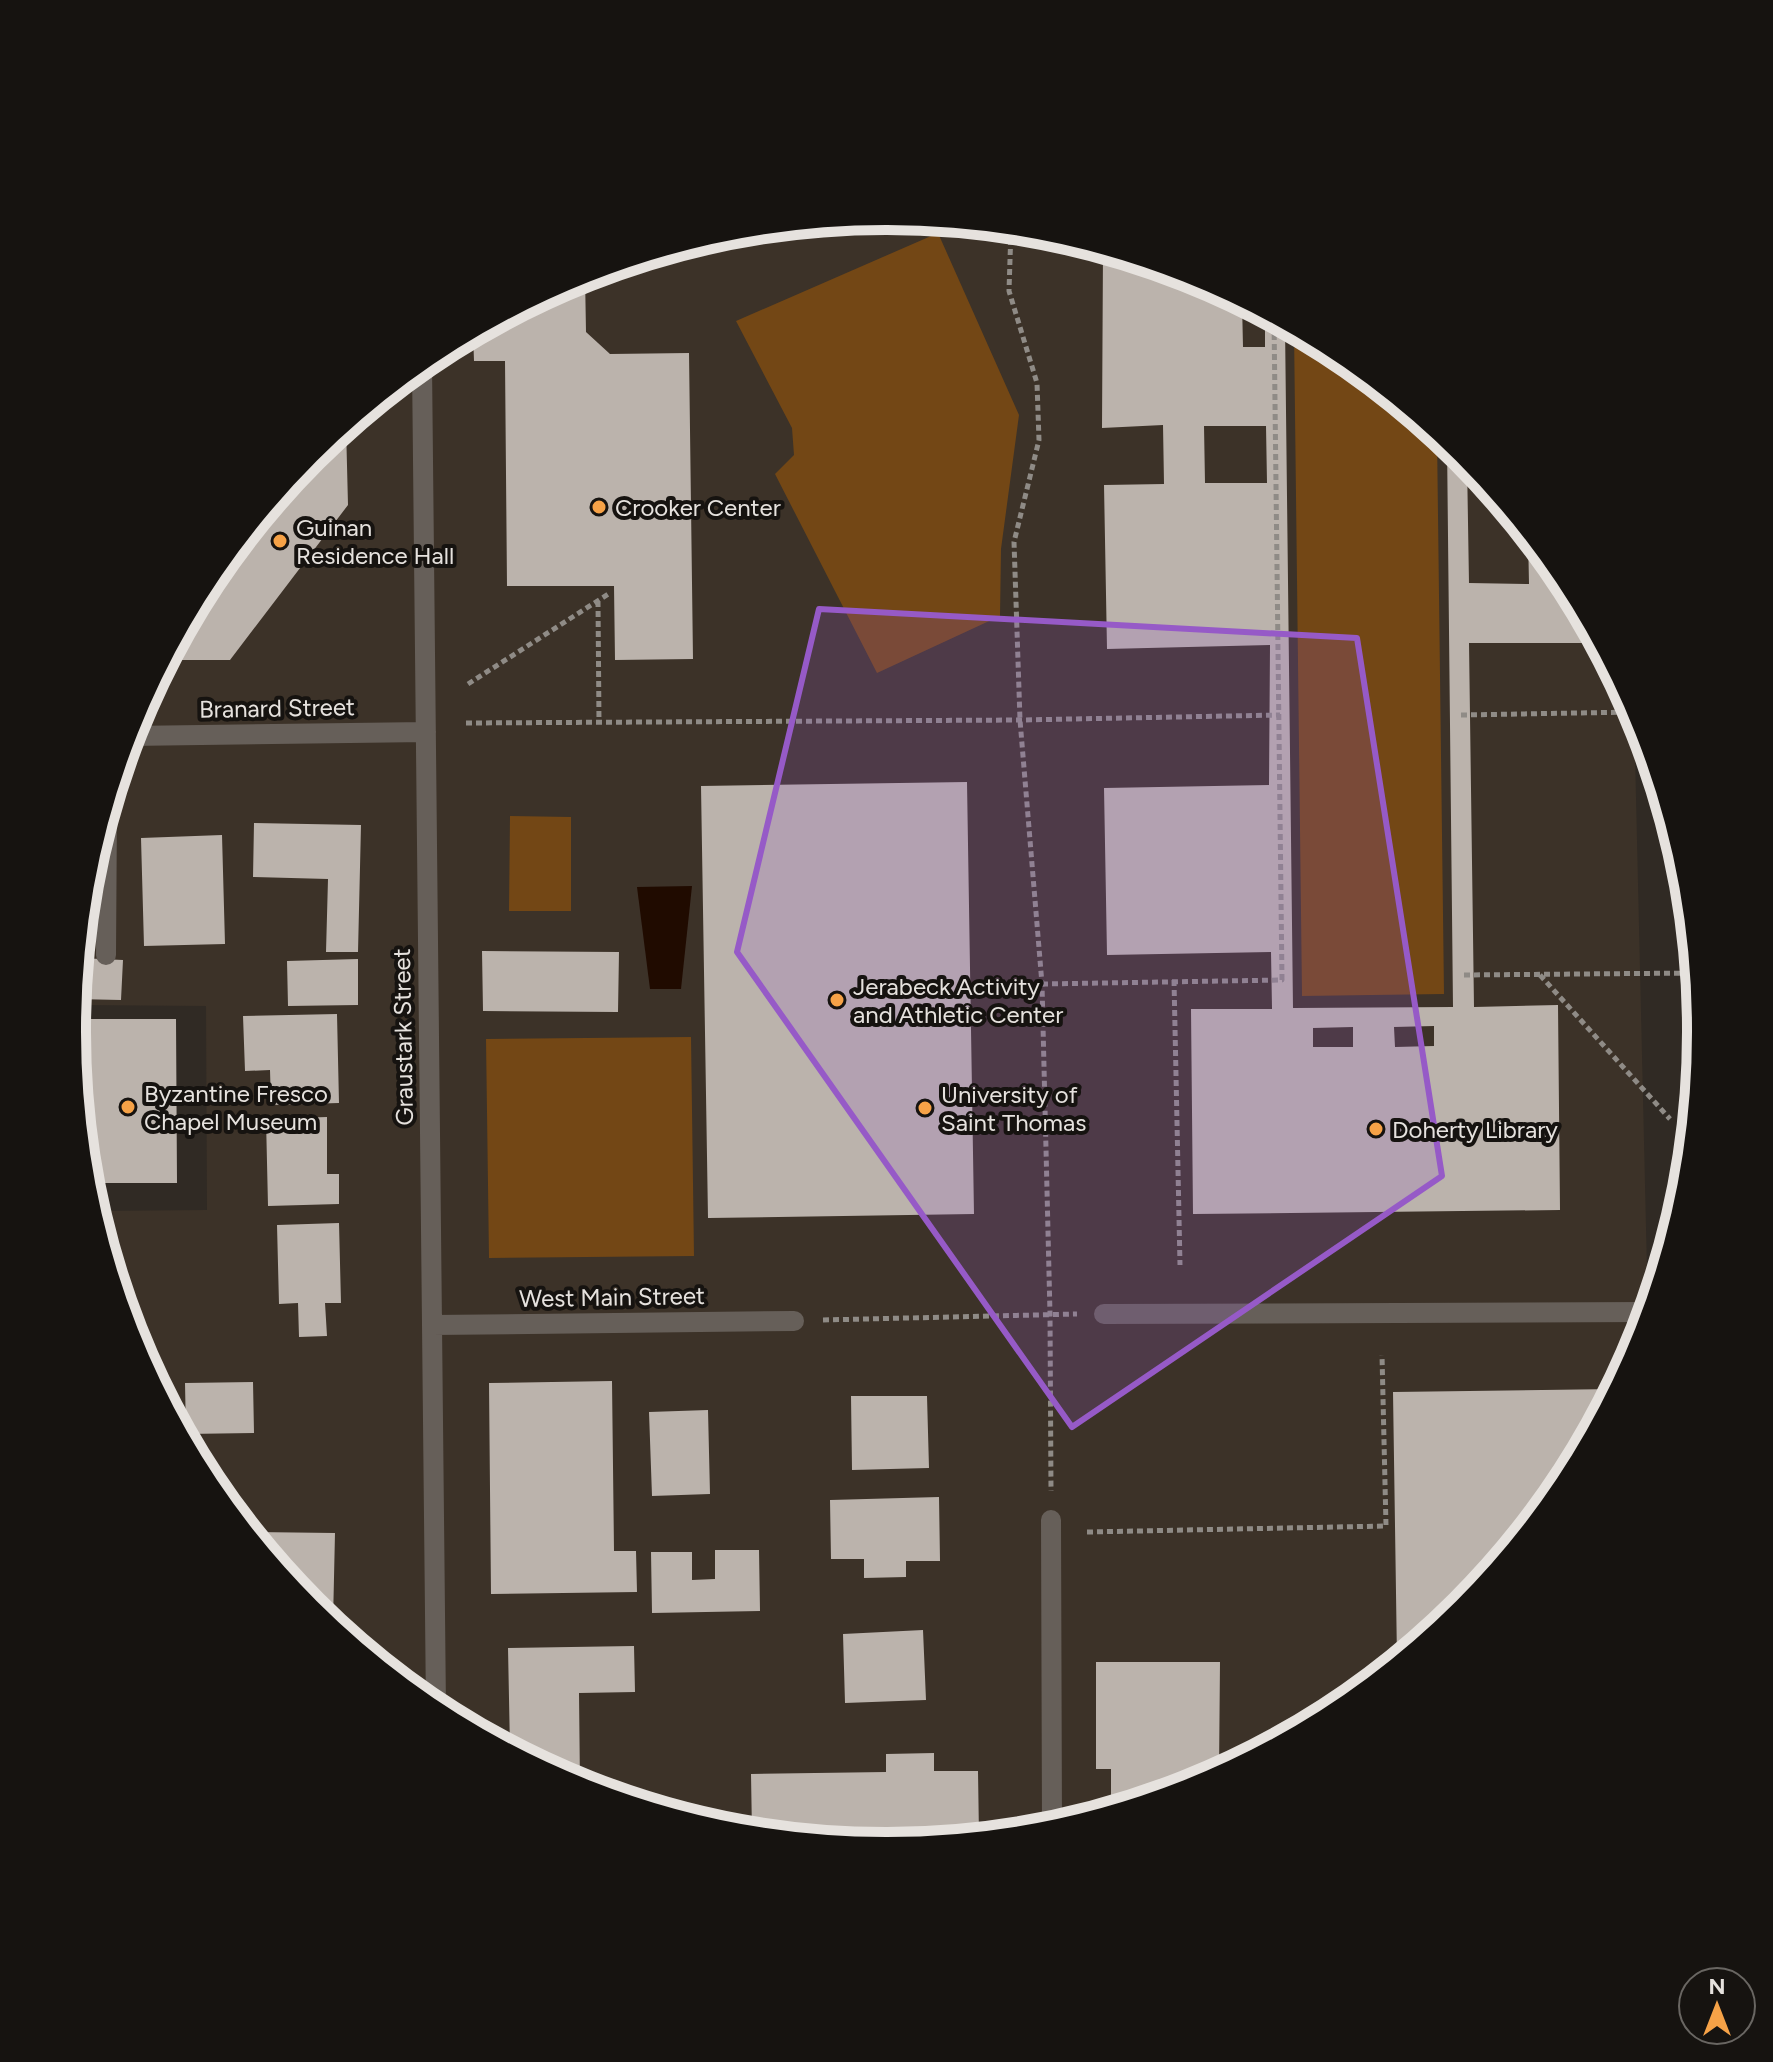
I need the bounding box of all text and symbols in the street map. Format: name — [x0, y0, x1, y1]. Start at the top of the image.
place label: Crooker Center — [615, 493, 781, 522]
marker: Crooker Center — [590, 498, 608, 516]
place label: Guinan Residence Hall — [296, 513, 454, 570]
marker: Guinan Residence Hall — [271, 532, 289, 550]
street label: Branard Street — [199, 692, 355, 724]
street label: Graustark Street — [387, 948, 419, 1126]
place label: Jerabeck Activity and Athletic Center — [853, 972, 1063, 1029]
marker: Jerabeck Activity and Athletic Center — [828, 991, 846, 1009]
place label: Byzantine Fresco Chapel Museum — [144, 1079, 328, 1136]
place label: University of Saint Thomas — [941, 1080, 1086, 1137]
marker: Byzantine Fresco Chapel Museum — [119, 1098, 137, 1116]
marker: University of Saint Thomas — [916, 1099, 934, 1117]
place label: Doherty Library — [1392, 1115, 1558, 1144]
marker: Doherty Library — [1367, 1120, 1385, 1138]
street label: West Main Street — [519, 1281, 705, 1313]
north arrow — [1677, 1966, 1757, 2046]
text: N — [1708, 1973, 1726, 2000]

